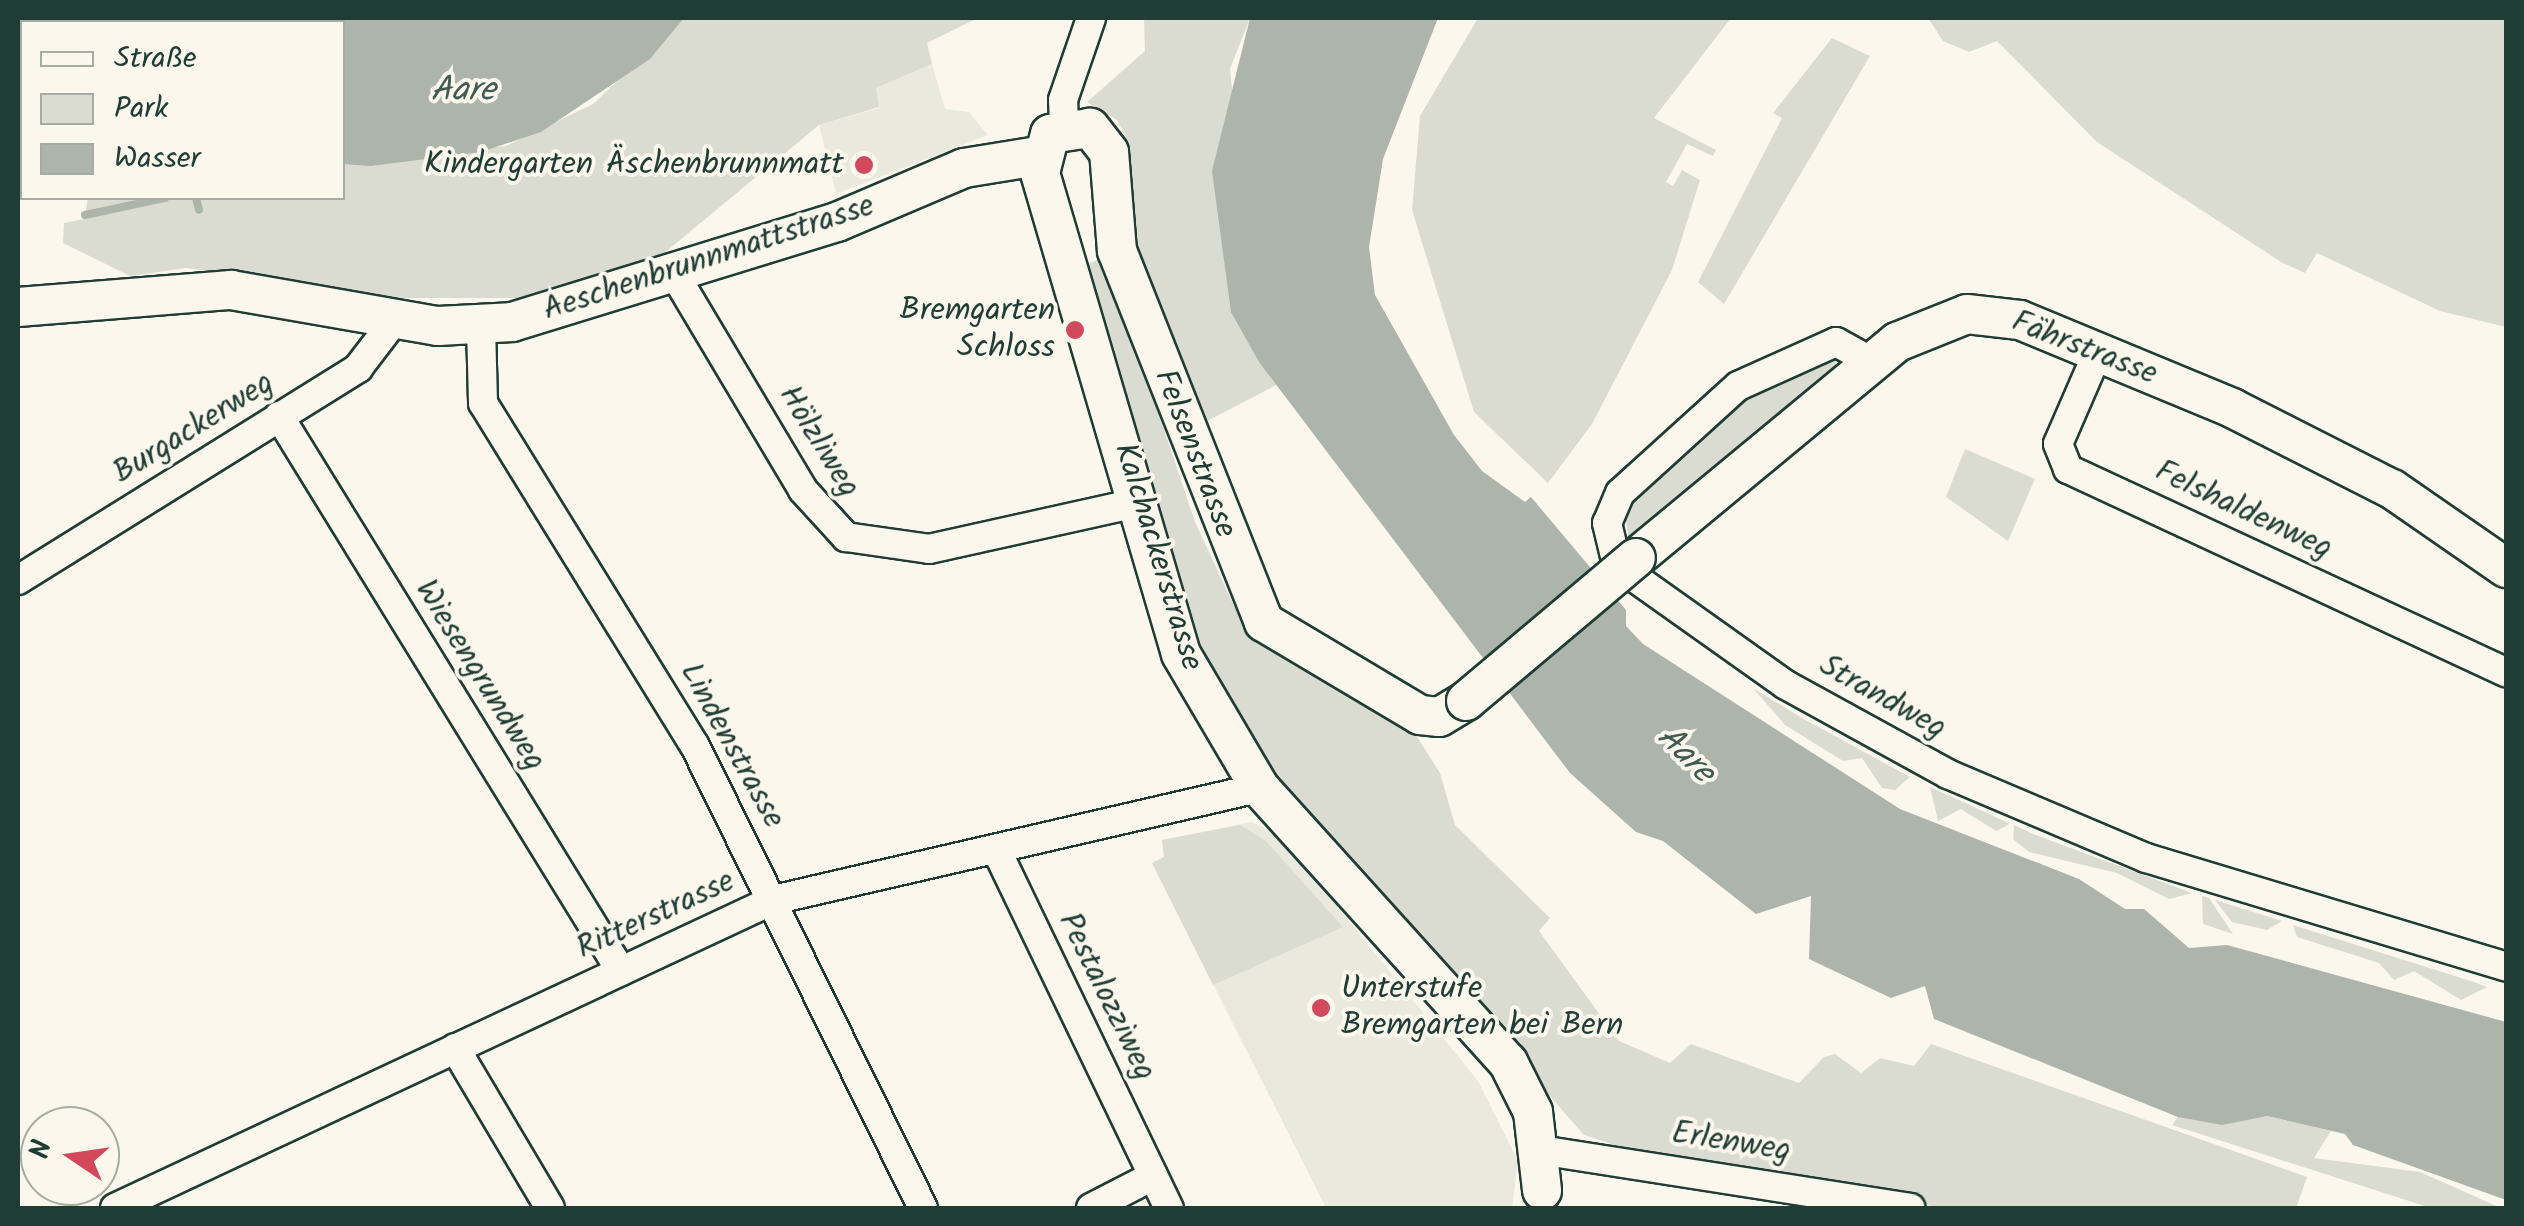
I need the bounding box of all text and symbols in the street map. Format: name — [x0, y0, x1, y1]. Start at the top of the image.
legend — [20, 20, 345, 200]
text: Straße — [114, 35, 197, 83]
water label: Aare — [430, 70, 496, 112]
text: Park — [114, 85, 168, 133]
text: Wasser — [114, 135, 201, 183]
place label: Kindergarten Äschenbrunnmatt — [424, 146, 844, 184]
marker: Kindergarten Äschenbrunnmatt — [853, 154, 875, 176]
street label: Aeschenbrunnmattstrasse — [539, 187, 879, 331]
place label: Bremgarten Schloss — [900, 293, 1055, 368]
street label: Fährstrasse — [2006, 304, 2162, 394]
marker: Bremgarten Schloss — [1064, 319, 1086, 341]
street label: Felsenstrasse — [1144, 364, 1244, 544]
street label: Burgackerweg — [107, 365, 281, 493]
street label: Hölzliweg — [769, 379, 867, 505]
street label: Kalchackerstrasse — [1104, 439, 1210, 675]
street label: Felshaldenweg — [2148, 453, 2338, 569]
street label: Wiesengrundweg — [405, 574, 553, 778]
street label: Strandweg — [1812, 647, 1952, 749]
street label: Lindenstrasse — [670, 657, 792, 835]
water label: Aare — [1647, 717, 1723, 793]
street label: Ritterstrasse — [571, 863, 741, 969]
street label: Pestalozziweg — [1049, 907, 1163, 1087]
place label: Unterstufe Bremgarten bei Bern — [1341, 971, 1623, 1046]
marker: Unterstufe Bremgarten bei Bern — [1310, 997, 1332, 1019]
north arrow — [20, 1106, 120, 1206]
street label: Erlenweg — [1669, 1115, 1793, 1171]
text: N — [18, 1136, 66, 1163]

